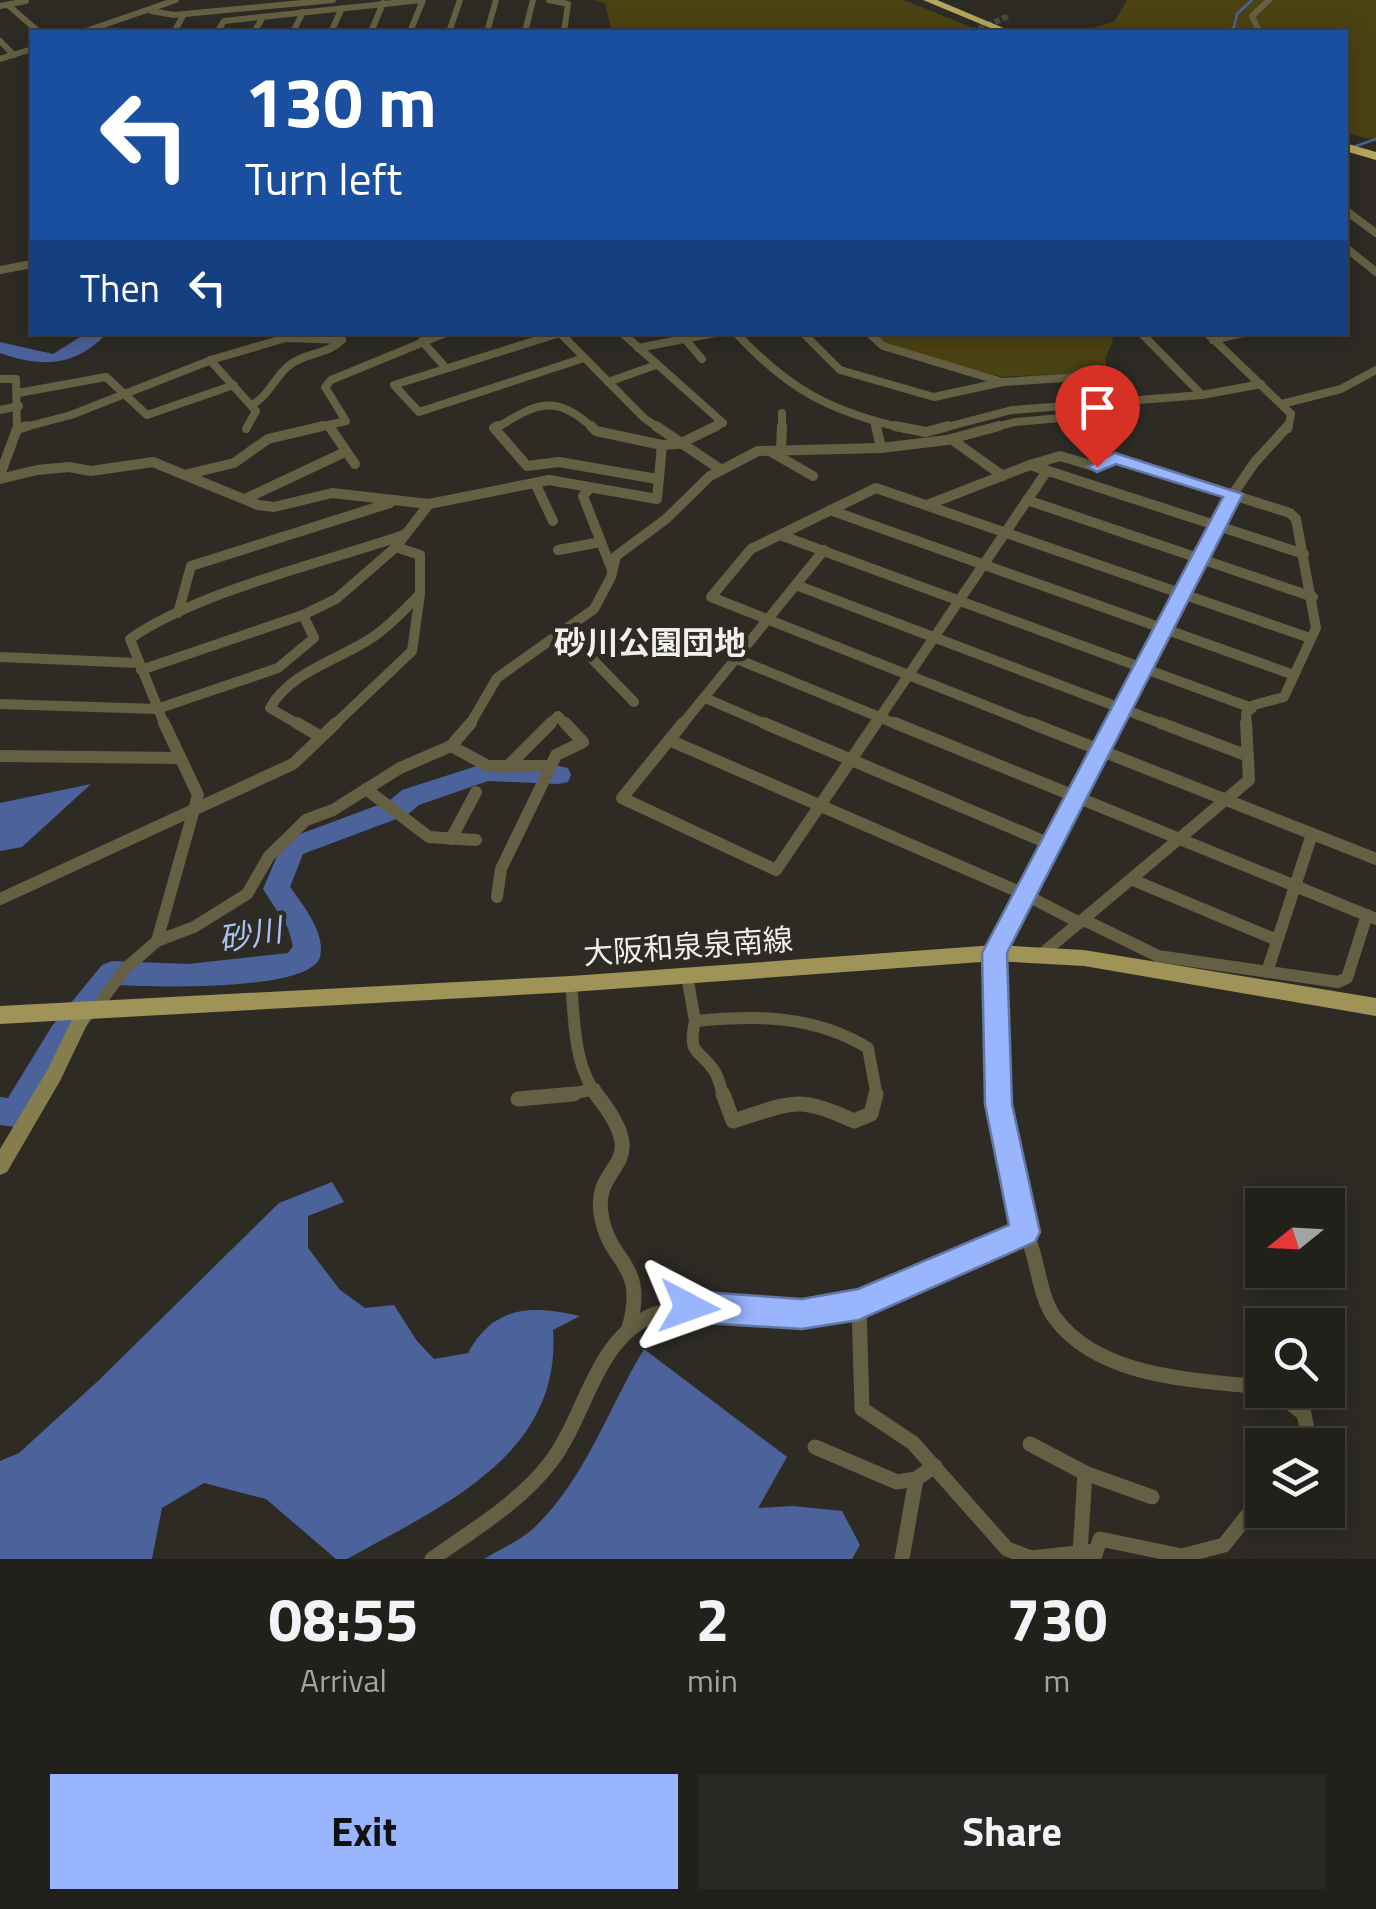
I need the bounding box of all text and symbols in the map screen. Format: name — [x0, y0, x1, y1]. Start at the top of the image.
text: 130 m — [245, 48, 437, 154]
icon: left — [80, 70, 210, 200]
text: Turn left — [245, 144, 402, 212]
text: Then — [80, 259, 160, 317]
icon: left — [180, 260, 235, 315]
pin — [1055, 365, 1140, 468]
icon: arrive — [1070, 380, 1125, 435]
district label: 砂川公園団地 — [554, 618, 746, 666]
water label: 砂川 — [214, 904, 289, 963]
street label: 大阪和泉泉南線 — [582, 916, 794, 976]
north arrow — [1245, 1188, 1345, 1288]
map controls — [1245, 1188, 1345, 1528]
position arrow — [637, 1255, 741, 1359]
button: search — [1245, 1308, 1345, 1408]
button: layers — [1245, 1428, 1345, 1528]
text: 08:55 — [269, 1573, 418, 1664]
text: 2 — [696, 1573, 729, 1664]
text: 730 — [1007, 1573, 1107, 1664]
text: Arrival — [300, 1656, 387, 1704]
text: min — [687, 1656, 738, 1704]
text: m — [1044, 1656, 1070, 1704]
button: Exit — [50, 1774, 678, 1889]
button: Share — [698, 1774, 1326, 1889]

